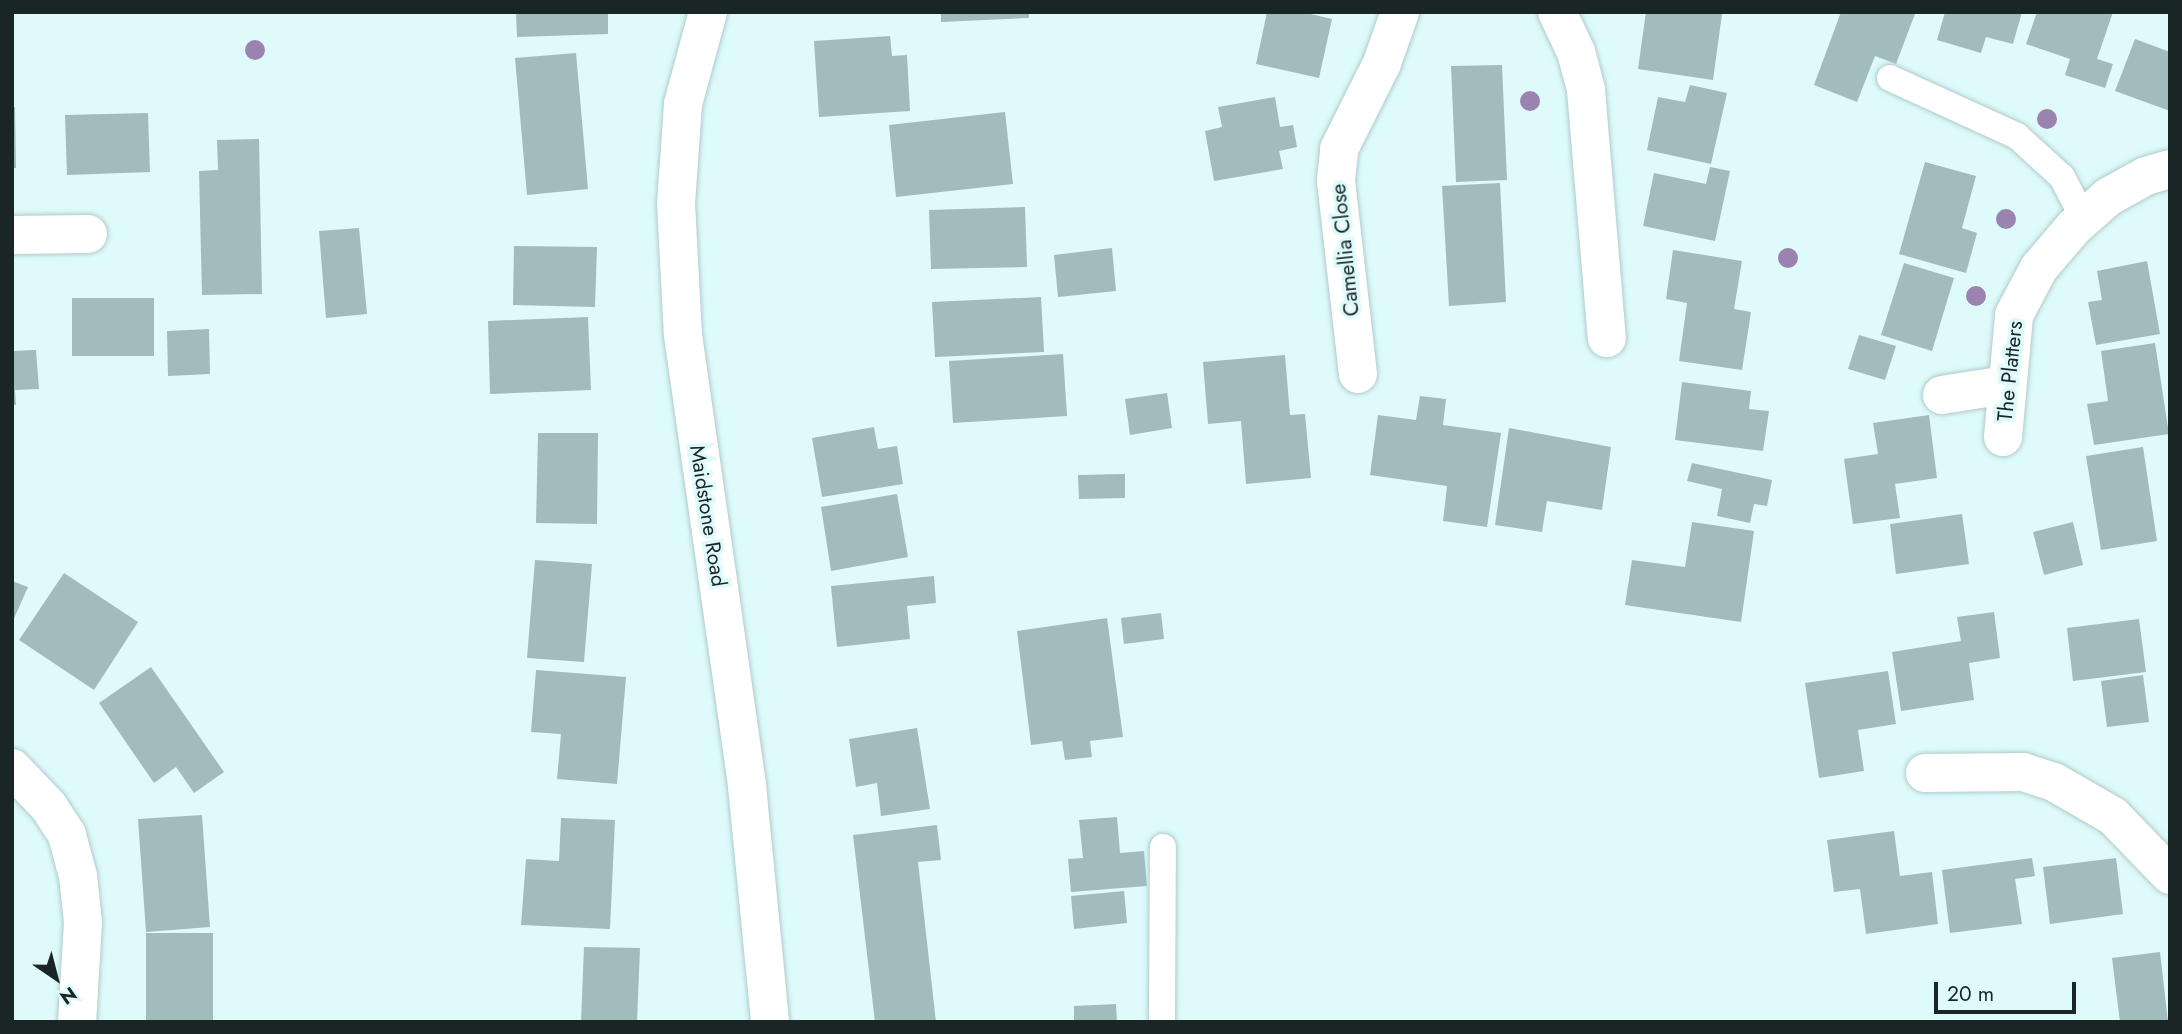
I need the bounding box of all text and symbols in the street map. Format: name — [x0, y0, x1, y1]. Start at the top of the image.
street label: Camellia Close — [1326, 182, 1364, 318]
street label: The Platters — [1992, 320, 2028, 422]
street label: Maidstone Road — [684, 443, 732, 589]
north arrow — [21, 943, 91, 1013]
scale bar — [1937, 968, 2079, 1012]
text: 20 m — [1947, 979, 1994, 1009]
text: N — [54, 980, 82, 1011]

